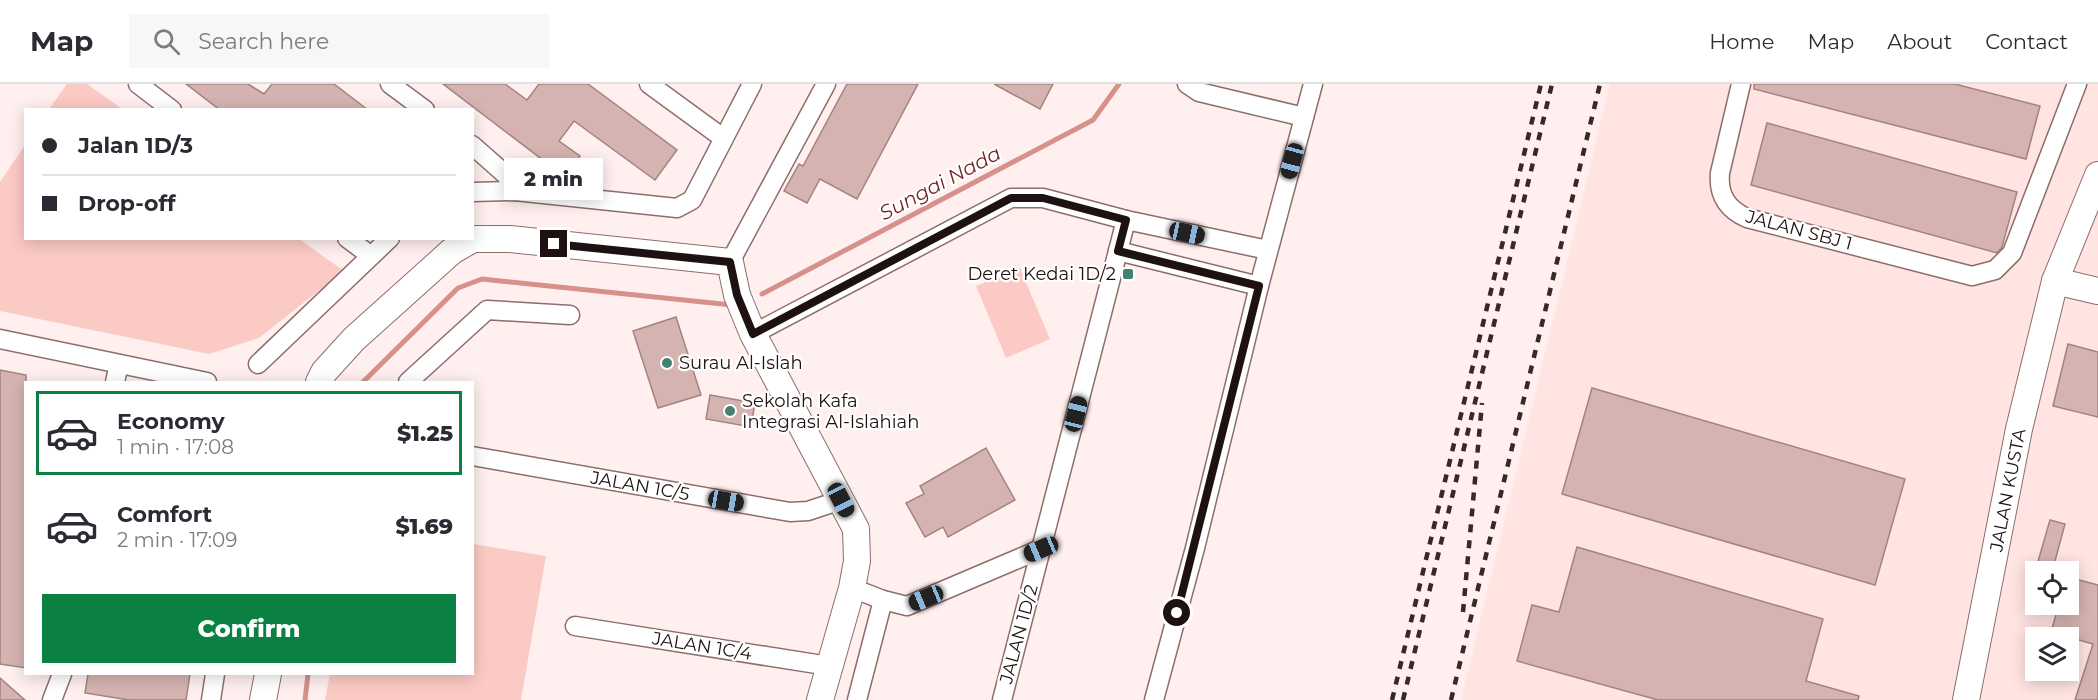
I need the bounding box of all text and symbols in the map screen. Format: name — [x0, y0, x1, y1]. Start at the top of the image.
search box — [129, 14, 549, 68]
text: Map — [30, 24, 93, 58]
icon: search — [150, 25, 183, 58]
text: Search here — [198, 28, 329, 55]
text: Home — [1709, 29, 1774, 54]
text: Map — [1807, 29, 1854, 54]
text: About — [1887, 29, 1952, 54]
text: Contact — [1985, 29, 2068, 54]
text: Jalan 1D/3 — [78, 132, 193, 159]
water label: Sungai Nada — [875, 141, 1005, 225]
car — [1279, 141, 1305, 181]
callout: 2 min — [504, 157, 604, 199]
text: 2 min — [524, 167, 583, 191]
text: Drop-off — [78, 190, 176, 217]
street label: JALAN SBJ 1 — [1742, 205, 1855, 255]
car — [1168, 220, 1206, 246]
route end — [540, 230, 567, 257]
place label: Deret Kedai 1D/2 — [967, 263, 1116, 285]
marker: Deret Kedai 1D/2 — [1121, 267, 1135, 281]
place label: Surau Al-Islah — [679, 352, 803, 374]
marker: Surau Al-Islah — [660, 356, 674, 370]
place label: Sekolah Kafa Integrasi Al-Islahiah — [742, 390, 919, 433]
car — [1063, 394, 1089, 434]
marker: Sekolah Kafa Integrasi Al-Islahiah — [723, 404, 737, 418]
icon: car — [45, 406, 99, 460]
text: Economy — [117, 408, 225, 435]
text: $1.25 — [397, 420, 453, 447]
street label: JALAN KUSTA — [1985, 427, 2031, 554]
text: 1 min · 17:08 — [117, 435, 234, 459]
street label: JALAN 1C/5 — [588, 466, 691, 506]
car — [825, 480, 857, 520]
car — [707, 489, 745, 513]
icon: car — [45, 499, 99, 553]
text: Comfort — [117, 501, 212, 528]
text: $1.69 — [396, 513, 453, 540]
text: 2 min · 17:09 — [117, 528, 238, 552]
car — [1021, 534, 1061, 564]
map controls — [2025, 561, 2079, 681]
button: locate — [2025, 561, 2079, 615]
street label: JALAN 1D/2 — [995, 582, 1043, 687]
car — [906, 583, 946, 613]
button: Confirm — [42, 594, 456, 663]
route start — [1163, 599, 1190, 626]
street label: JALAN 1C/4 — [650, 627, 753, 665]
button: layers — [2025, 627, 2079, 681]

